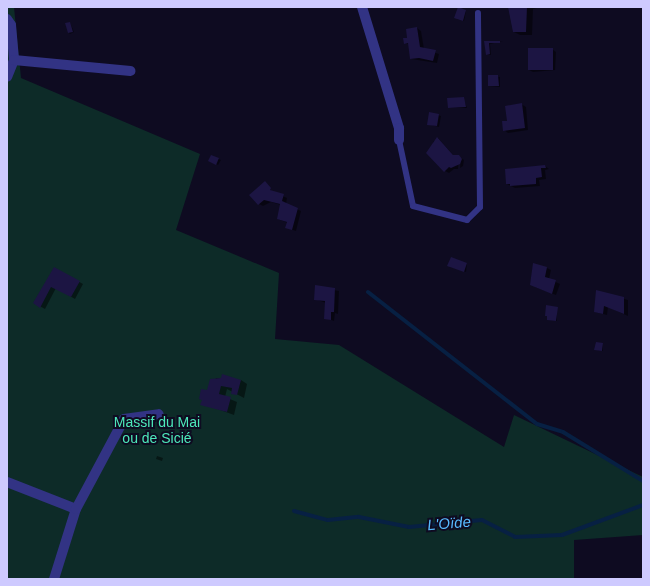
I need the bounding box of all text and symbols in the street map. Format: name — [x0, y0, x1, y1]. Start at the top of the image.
park label: Massif du Mai ou de Sicié — [114, 414, 200, 446]
water label: L'Oïde — [426, 512, 472, 534]

